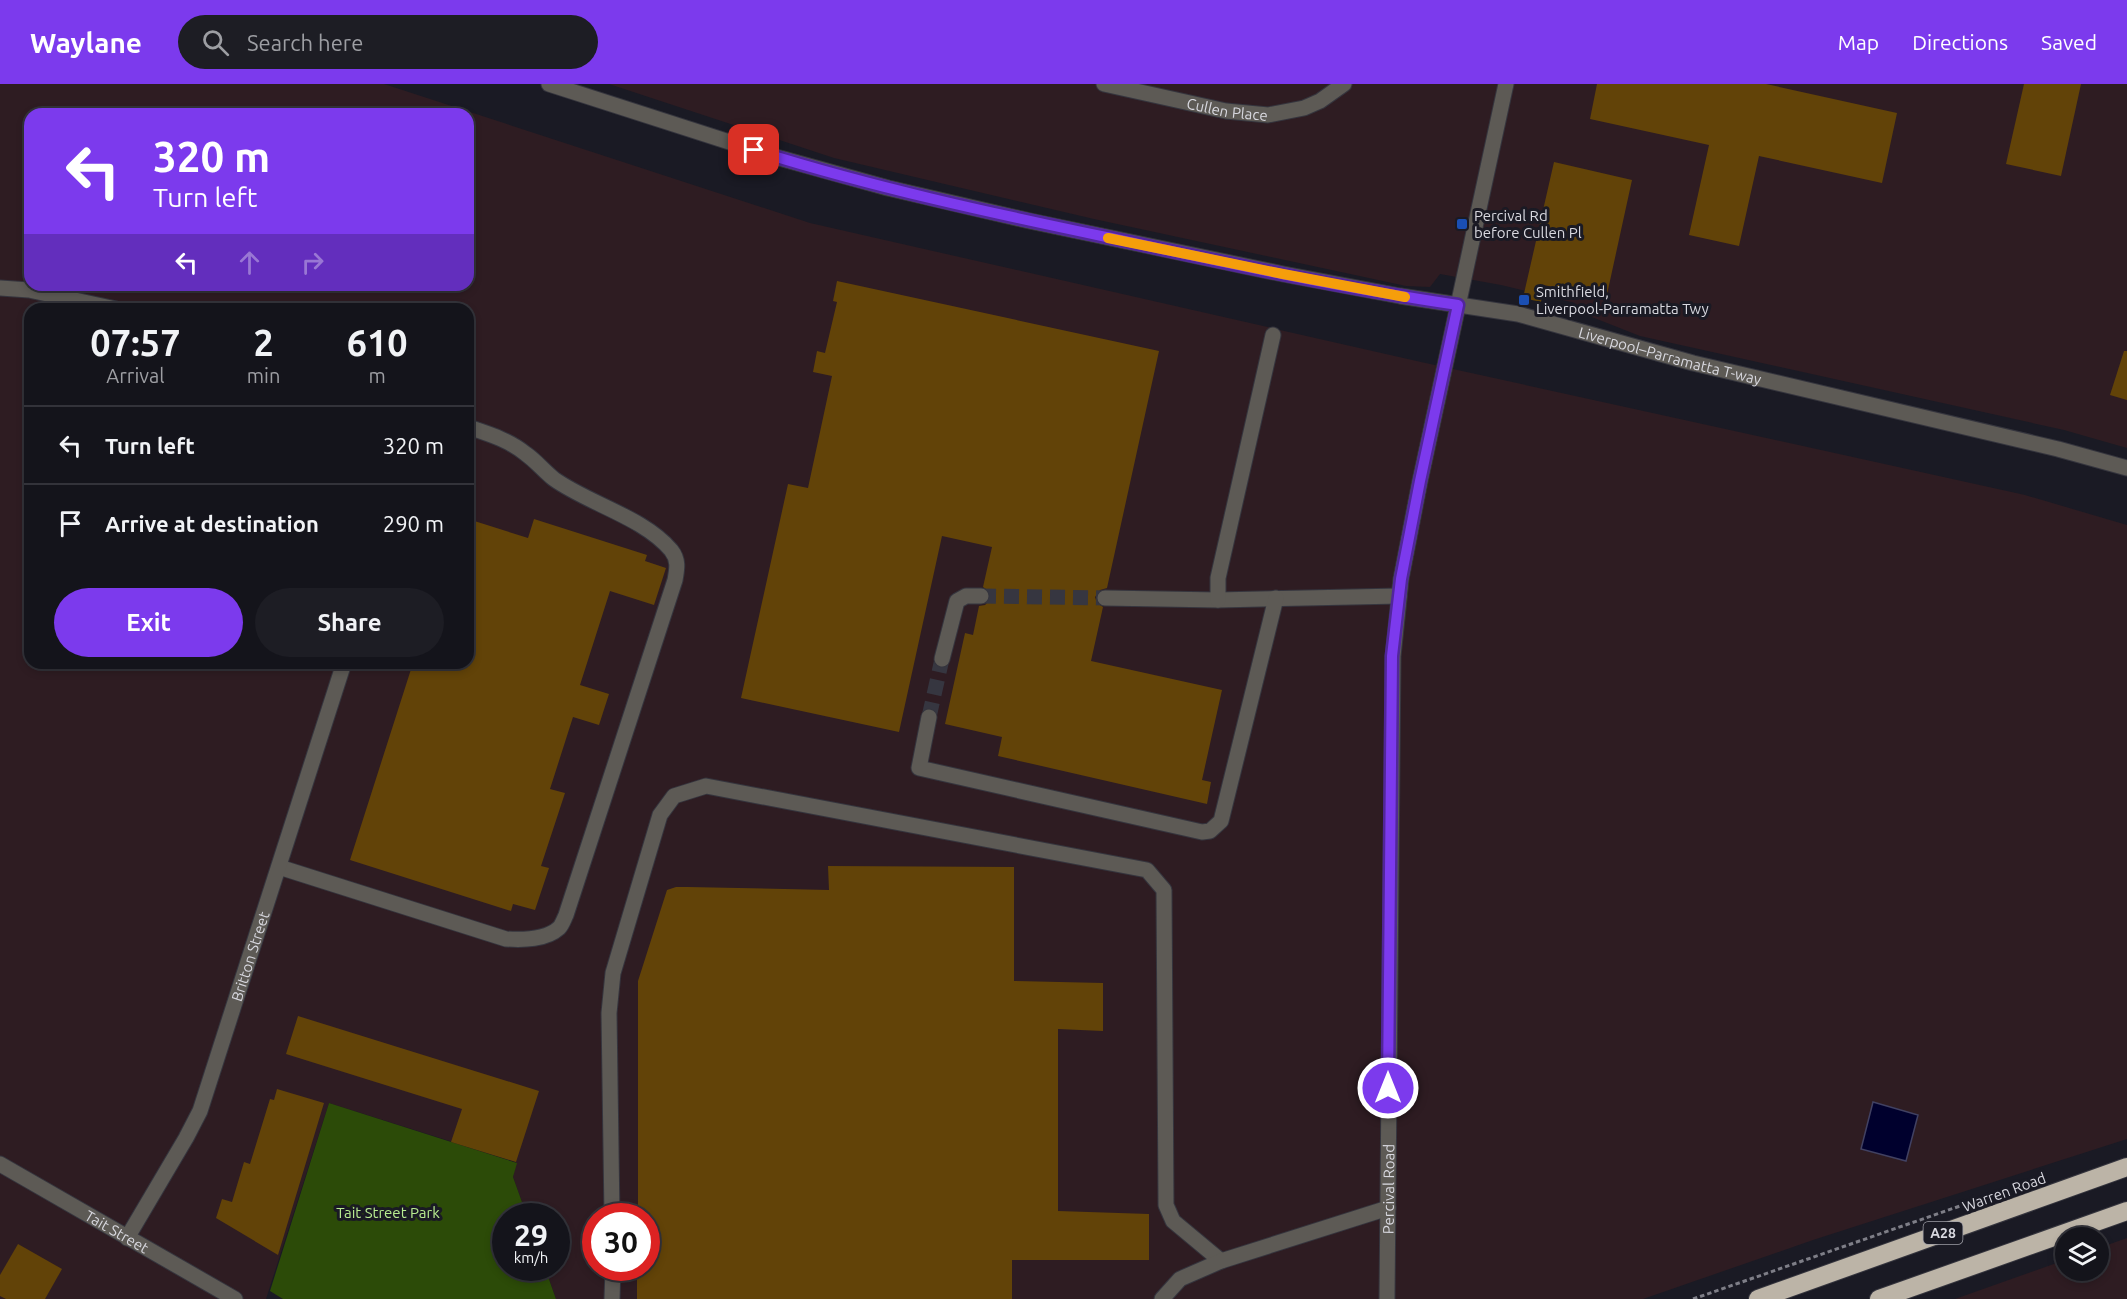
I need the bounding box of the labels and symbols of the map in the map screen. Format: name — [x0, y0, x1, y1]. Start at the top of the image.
street label: Cullen Place — [1185, 94, 1269, 123]
pin — [728, 124, 779, 175]
place label: Percival Rd before Cullen Pl — [1474, 207, 1582, 241]
marker: Percival Rd before Cullen Pl — [1455, 217, 1469, 231]
place label: Smithfield, Liverpool-Parramatta Twy — [1536, 283, 1709, 317]
marker: Smithfield, Liverpool-Parramatta Twy — [1517, 293, 1531, 307]
street label: Liverpool–Parramatta T-way — [1577, 323, 1763, 387]
street label: Britton Street — [227, 909, 272, 1003]
position arrow — [1356, 1056, 1420, 1120]
street label: Percival Road — [1379, 1144, 1397, 1234]
street label: Warren Road — [1960, 1169, 2048, 1215]
speed limit sign: 30 — [582, 1203, 660, 1281]
park label: Tait Street Park — [336, 1204, 440, 1221]
street label: Tait Street — [82, 1206, 152, 1256]
road number: A28 — [1924, 1222, 1962, 1244]

